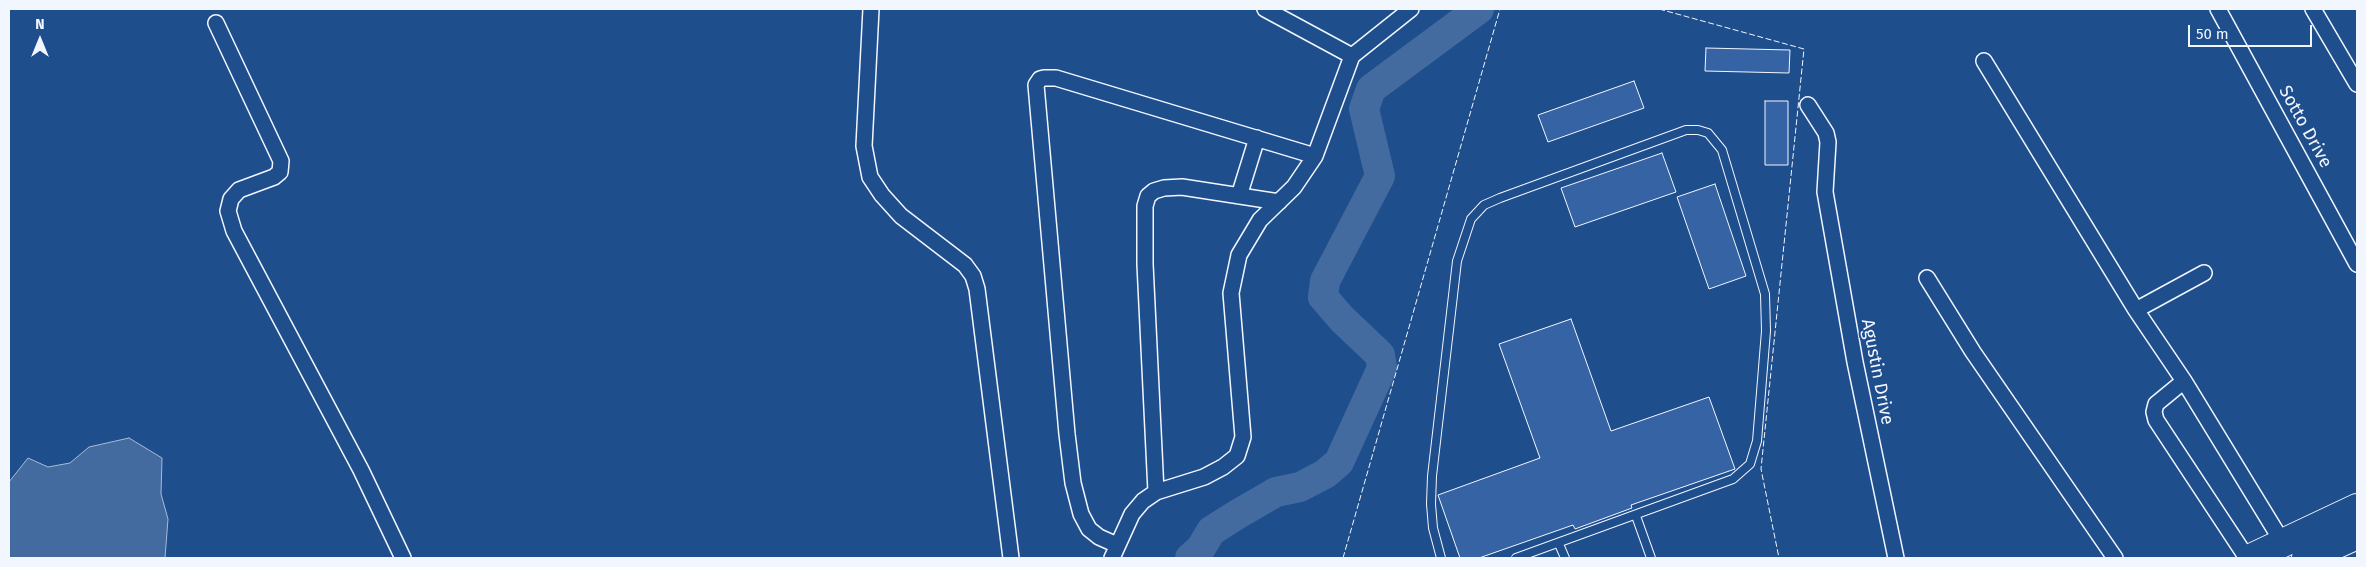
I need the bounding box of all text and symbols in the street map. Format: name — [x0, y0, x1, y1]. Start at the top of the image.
north arrow — [15, 15, 65, 65]
scale bar — [2191, 15, 2315, 47]
text: N — [35, 16, 45, 33]
text: 50 m — [2196, 25, 2229, 43]
street label: Sotto Drive — [2274, 82, 2336, 172]
street label: Agustin Drive — [1856, 317, 1898, 427]

